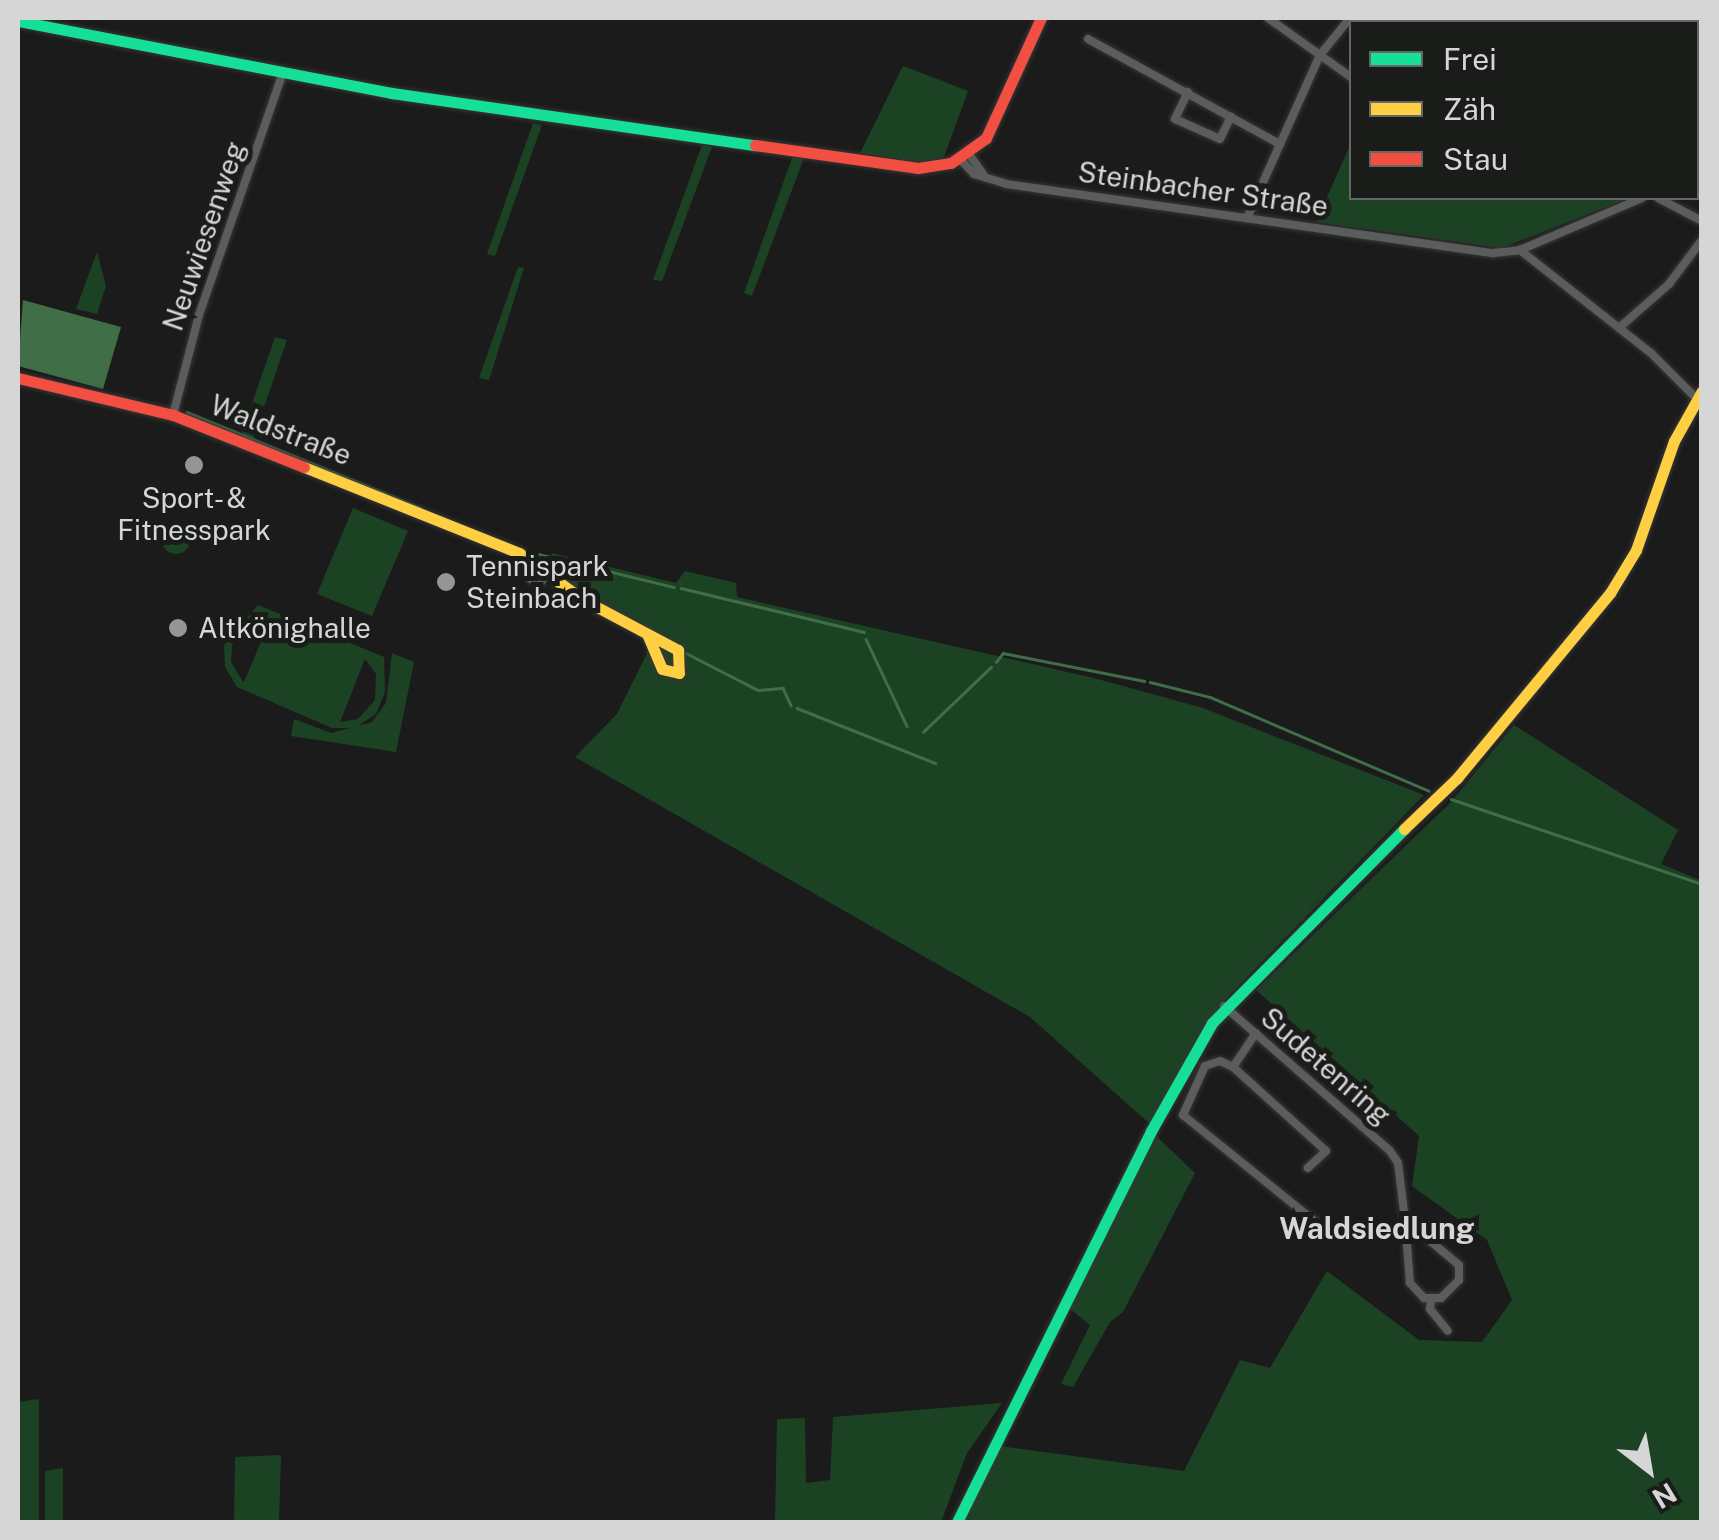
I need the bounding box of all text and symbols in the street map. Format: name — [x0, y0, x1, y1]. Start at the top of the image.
legend — [1349, 20, 1699, 200]
text: Frei — [1443, 41, 1497, 77]
text: Zäh — [1443, 91, 1496, 127]
street label: Neuwiesenweg — [156, 137, 252, 335]
text: Stau — [1443, 141, 1508, 177]
street label: Steinbacher Straße — [1076, 155, 1330, 223]
street label: Waldstraße — [206, 388, 356, 472]
marker: Sport- & Fitnesspark — [183, 454, 205, 476]
place label: Sport- & Fitnesspark — [117, 481, 271, 547]
place label: Tennispark Steinbach — [466, 549, 609, 615]
marker: Tennispark Steinbach — [435, 571, 457, 593]
place label: Altkönighalle — [198, 611, 371, 645]
marker: Altkönighalle — [167, 617, 189, 639]
street label: Sudetenring — [1254, 1000, 1398, 1132]
district label: Waldsiedlung — [1279, 1210, 1475, 1246]
north arrow — [1599, 1420, 1699, 1520]
text: N — [1647, 1476, 1683, 1516]

